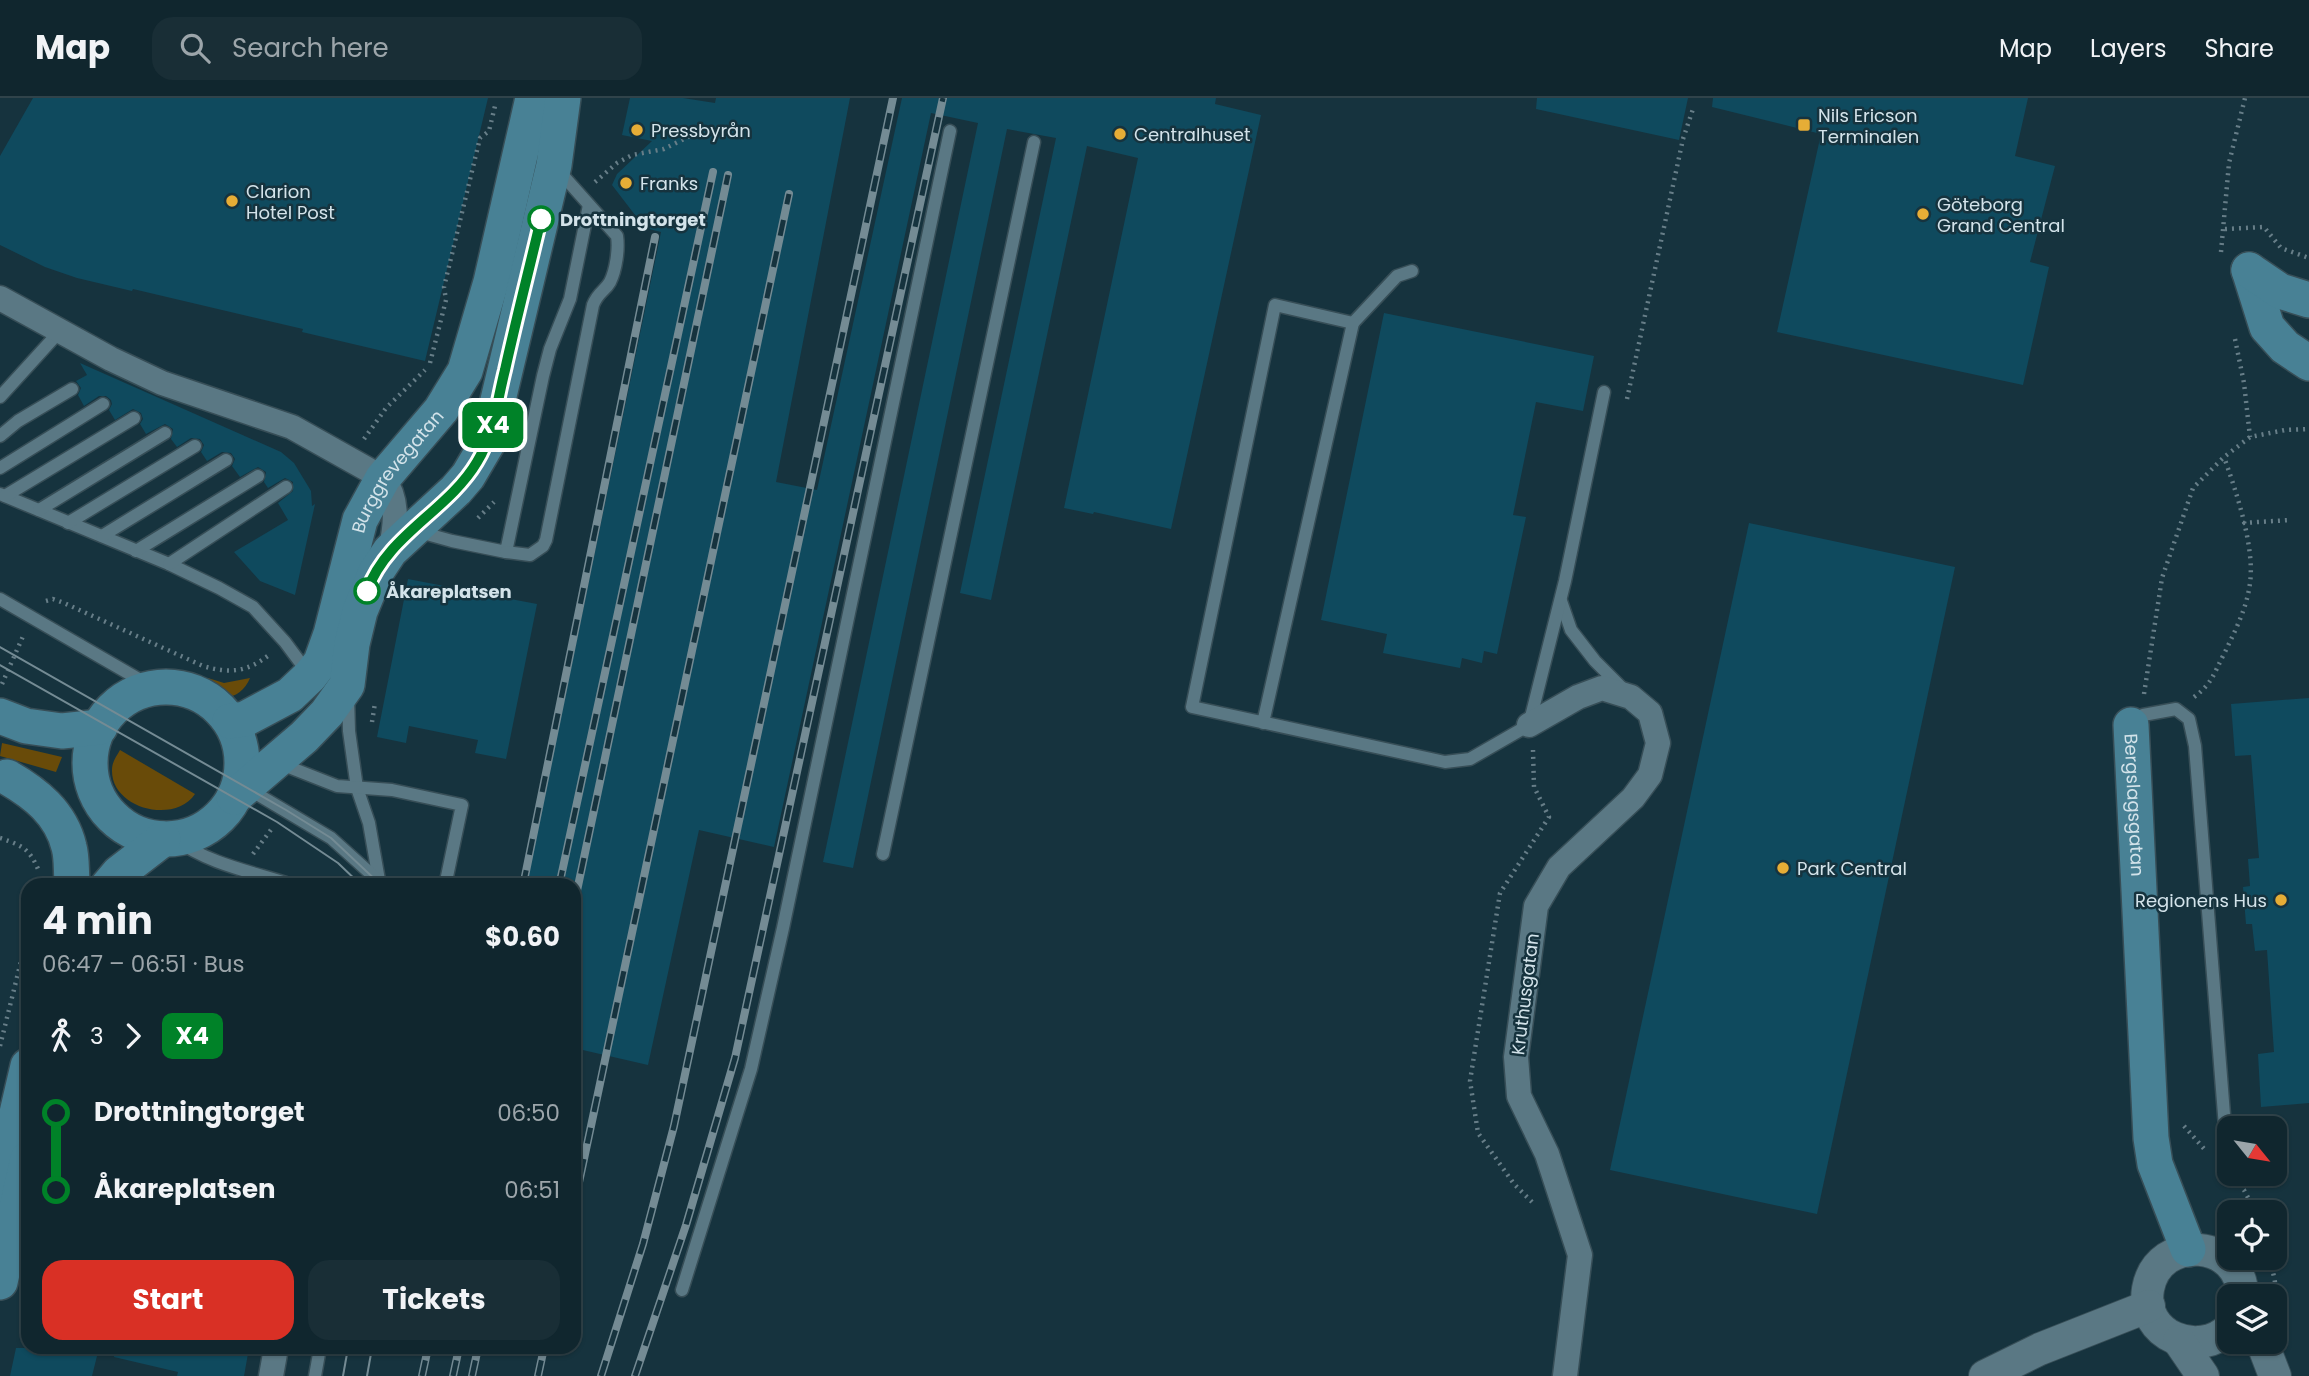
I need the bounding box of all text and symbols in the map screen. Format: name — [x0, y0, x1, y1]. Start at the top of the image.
search box — [152, 17, 642, 80]
text: Map — [35, 24, 110, 71]
icon: search — [176, 29, 214, 67]
text: Search here — [232, 30, 389, 66]
text: Map — [1999, 32, 2052, 65]
text: Layers — [2090, 32, 2166, 65]
text: Share — [2204, 32, 2274, 65]
place label: Nils Ericson Terminalen — [1818, 103, 1919, 149]
marker: Nils Ericson Terminalen — [1796, 117, 1812, 133]
place label: Pressbyrån — [651, 118, 751, 143]
marker: Pressbyrån — [629, 122, 645, 138]
place label: Centralhuset — [1134, 122, 1251, 147]
marker: Centralhuset — [1112, 126, 1128, 142]
place label: Franks — [640, 171, 698, 196]
marker: Franks — [618, 175, 634, 191]
place label: Clarion Hotel Post — [246, 179, 335, 225]
place label: Göteborg Grand Central — [1937, 192, 2065, 238]
marker: Clarion Hotel Post — [224, 193, 240, 209]
marker: Drottningtorget — [528, 206, 554, 232]
marker: Göteborg Grand Central — [1915, 206, 1931, 222]
place label: Drottningtorget — [560, 207, 706, 232]
line badge: X4 — [462, 402, 524, 448]
street label: Burggrevegatan — [345, 404, 449, 535]
text: X4 — [476, 408, 510, 441]
marker: Åkareplatsen — [354, 578, 380, 604]
place label: Åkareplatsen — [386, 579, 512, 604]
street label: Bergslagsgatan — [2119, 733, 2151, 877]
place label: Park Central — [1797, 856, 1907, 881]
marker: Park Central — [1775, 860, 1791, 876]
place label: Regionens Hus — [2135, 888, 2267, 913]
marker: Regionens Hus — [2273, 892, 2289, 908]
text: 4 min — [42, 894, 153, 947]
text: $0.60 — [485, 919, 560, 955]
street label: Kruthusgatan — [1505, 932, 1545, 1056]
text: 06:47 – 06:51 · Bus — [42, 948, 245, 980]
icon: walk — [42, 1017, 80, 1055]
icon: forward — [114, 1017, 152, 1055]
text: X4 — [176, 1019, 209, 1052]
text: 3 — [90, 1020, 104, 1052]
text: Drottningtorget — [94, 1094, 305, 1130]
text: 06:50 — [497, 1097, 560, 1129]
north arrow — [2217, 1116, 2287, 1186]
map controls — [2217, 1116, 2287, 1354]
text: Åkareplatsen — [94, 1171, 276, 1207]
text: 06:51 — [504, 1174, 560, 1206]
button: locate — [2217, 1200, 2287, 1270]
button: Start — [42, 1260, 294, 1340]
button: Tickets — [308, 1260, 560, 1340]
button: layers — [2217, 1284, 2287, 1354]

